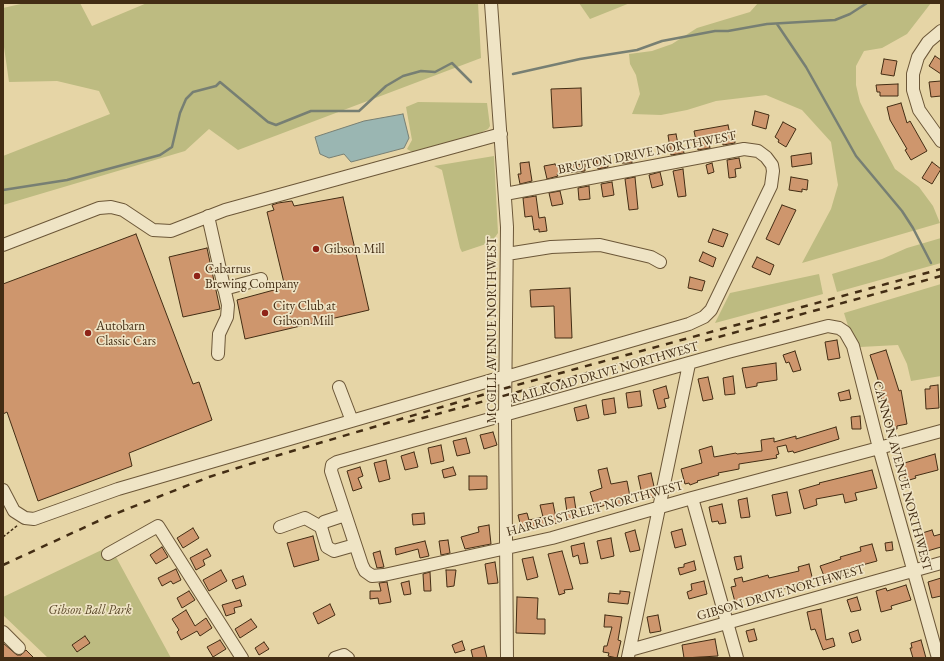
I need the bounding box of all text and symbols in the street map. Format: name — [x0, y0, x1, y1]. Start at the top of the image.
street label: BRUTON DRIVE NORTHWEST — [557, 128, 737, 178]
street label: MCGILL AVENUE NORTHWEST — [484, 236, 500, 424]
place label: Gibson Mill — [324, 241, 385, 257]
marker: Gibson Mill — [311, 244, 321, 254]
place label: Cabarrus Brewing Company — [205, 261, 299, 292]
marker: Cabarrus Brewing Company — [192, 271, 202, 281]
place label: City Club at Gibson Mill — [273, 298, 336, 329]
marker: City Club at Gibson Mill — [260, 308, 270, 318]
place label: Autobarn Classic Cars — [96, 318, 156, 349]
marker: Autobarn Classic Cars — [83, 328, 93, 338]
street label: RAILROAD DRIVE NORTHWEST — [509, 339, 701, 407]
street label: CANNON AVENUE NORTHWEST — [869, 379, 935, 573]
street label: HARRIS STREET NORTHWEST — [505, 478, 685, 540]
street label: GIBSON DRIVE NORTHWEST — [695, 562, 867, 624]
park label: Gibson Ball Park — [48, 602, 132, 618]

